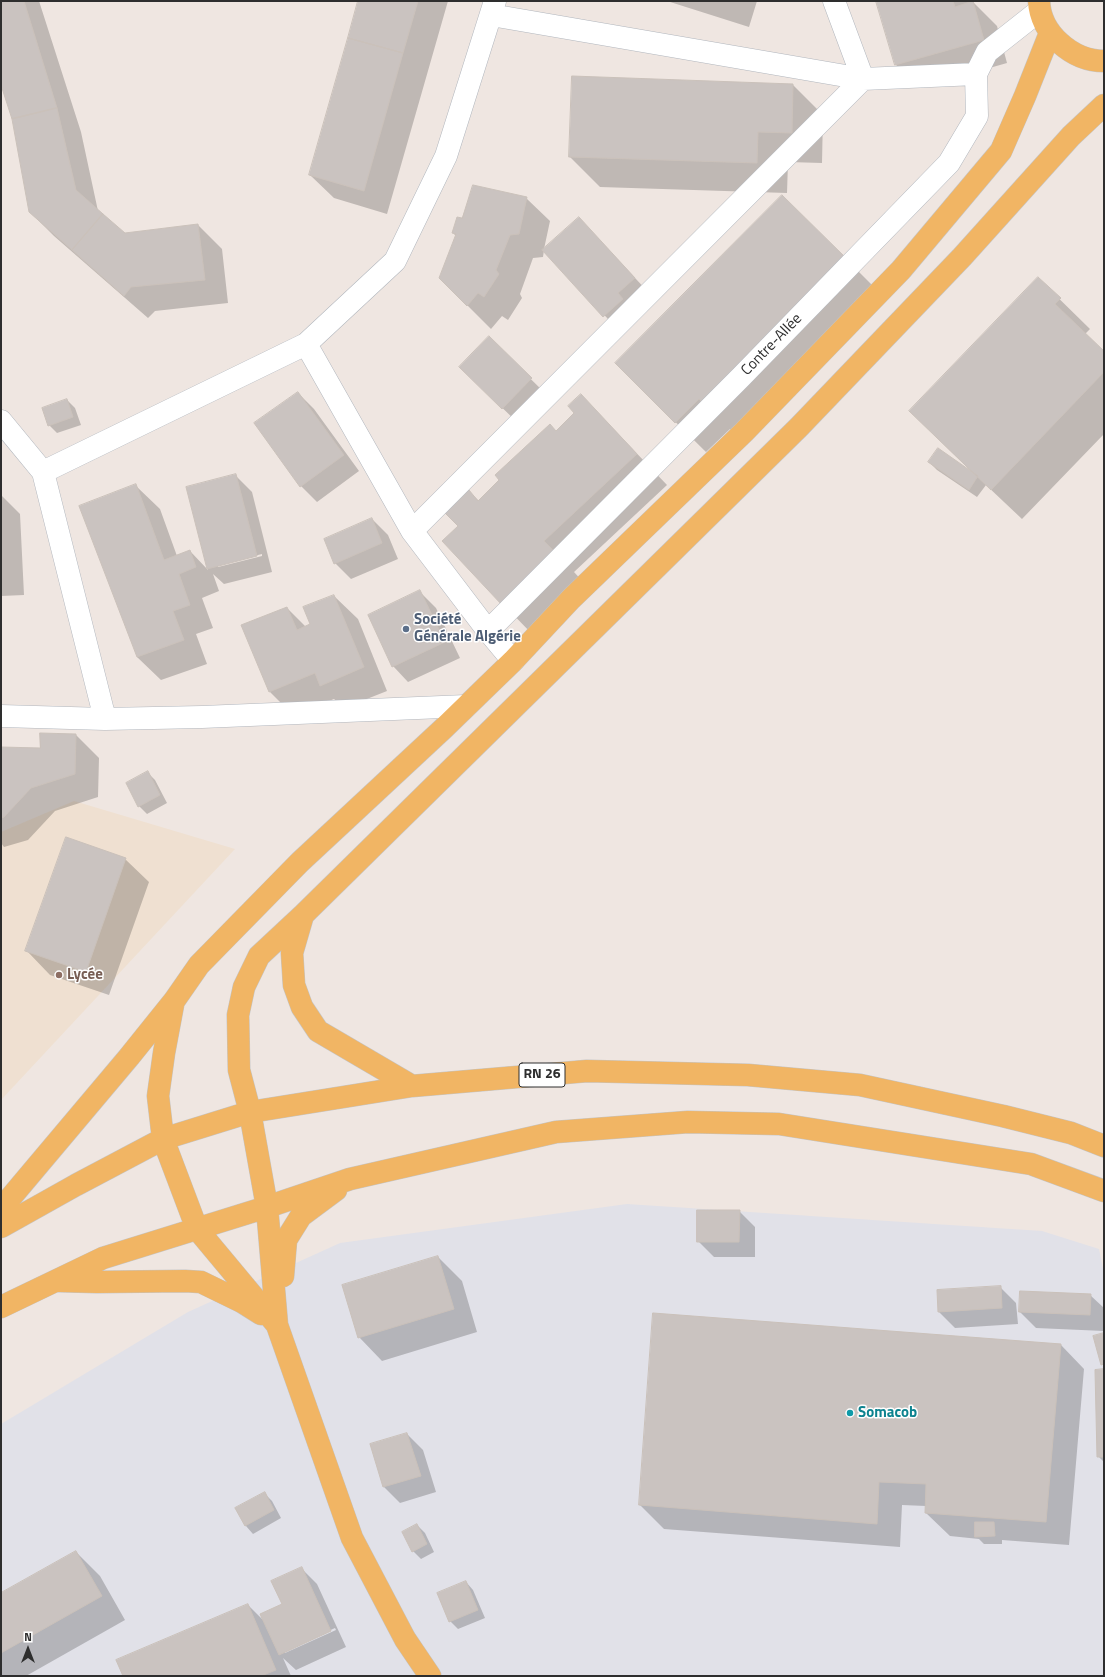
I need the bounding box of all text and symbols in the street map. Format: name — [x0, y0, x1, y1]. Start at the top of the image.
street label: Contre-Allée — [738, 310, 806, 380]
place label: Société Générale Algérie — [414, 611, 521, 646]
marker: Société Générale Algérie — [401, 624, 411, 634]
place label: Lycée — [67, 966, 103, 984]
marker: Lycée — [54, 970, 64, 980]
road number: RN 26 — [519, 1063, 565, 1087]
place label: Somacob — [858, 1404, 917, 1422]
marker: Somacob — [845, 1408, 855, 1418]
north arrow — [8, 1629, 48, 1669]
text: N — [24, 1629, 32, 1645]

